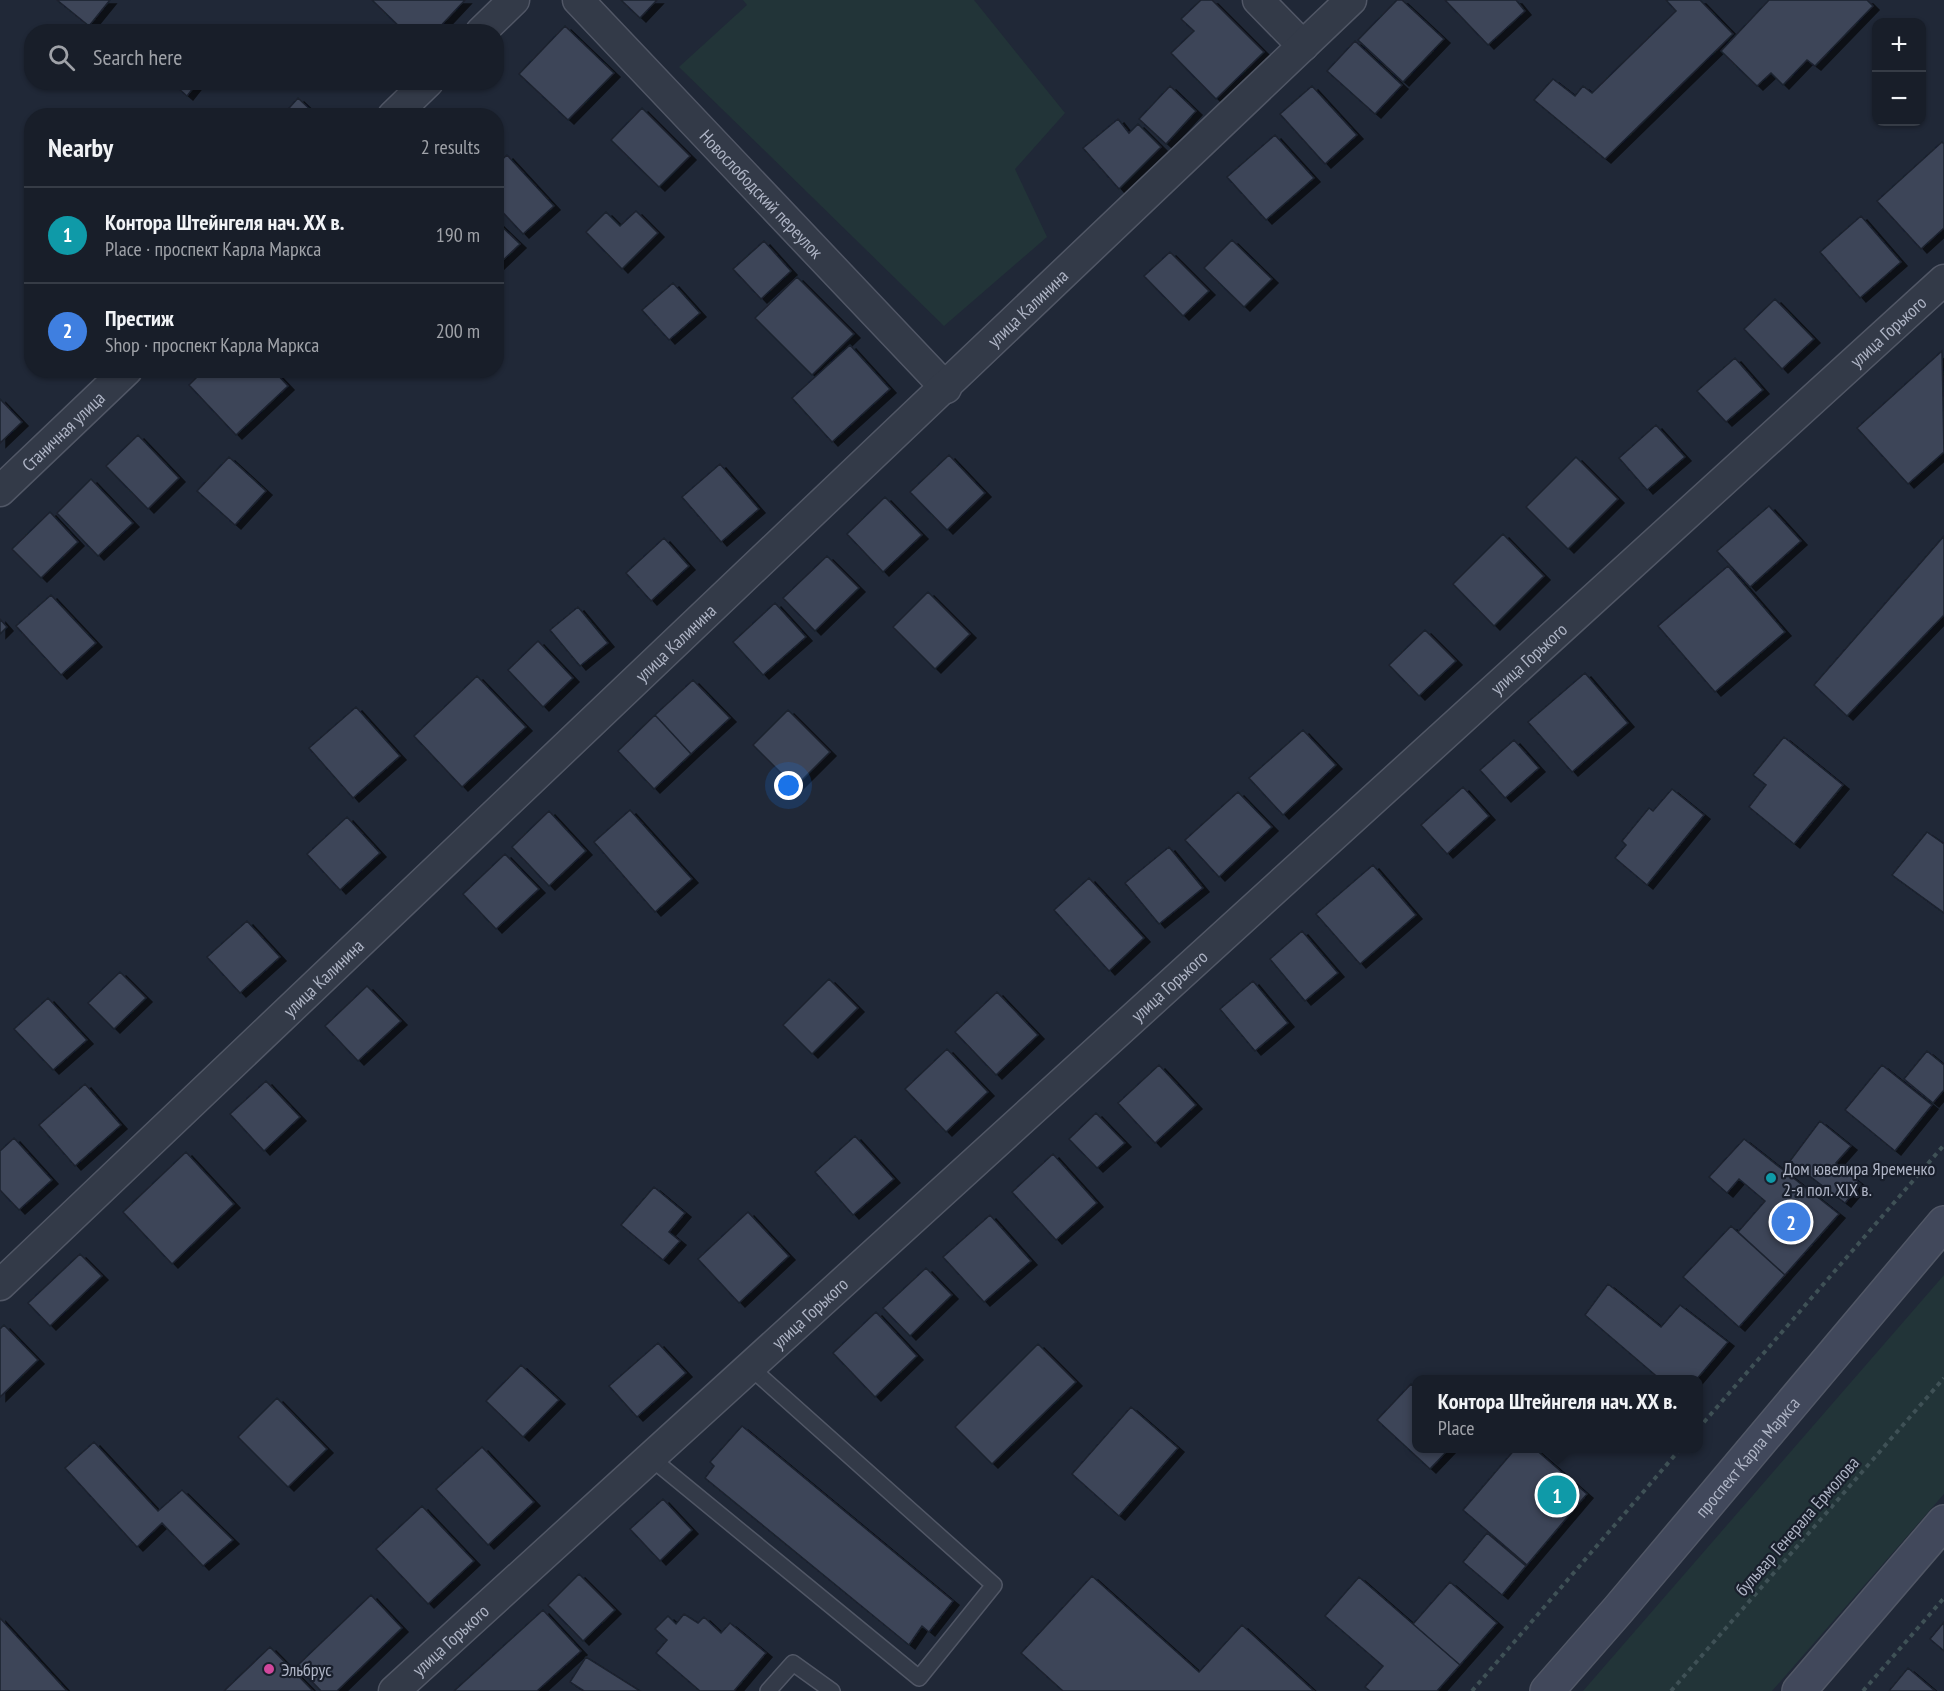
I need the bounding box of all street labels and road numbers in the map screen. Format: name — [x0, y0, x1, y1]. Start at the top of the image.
street label: Новослободский переулок — [695, 124, 828, 263]
street label: улица Калинина — [982, 264, 1073, 352]
street label: улица Горького — [1845, 290, 1931, 372]
street label: Станичная улица — [17, 386, 109, 476]
street label: улица Калинина — [630, 599, 720, 686]
street label: улица Горького — [1485, 618, 1572, 699]
street label: улица Калинина — [278, 934, 368, 1021]
street label: улица Горького — [1126, 945, 1212, 1026]
street label: улица Горького — [767, 1272, 853, 1353]
street label: проспект Карла Маркса — [1690, 1392, 1804, 1522]
street label: бульвар Генерала Ермолова — [1730, 1451, 1864, 1601]
street label: улица Горького — [407, 1599, 493, 1680]

